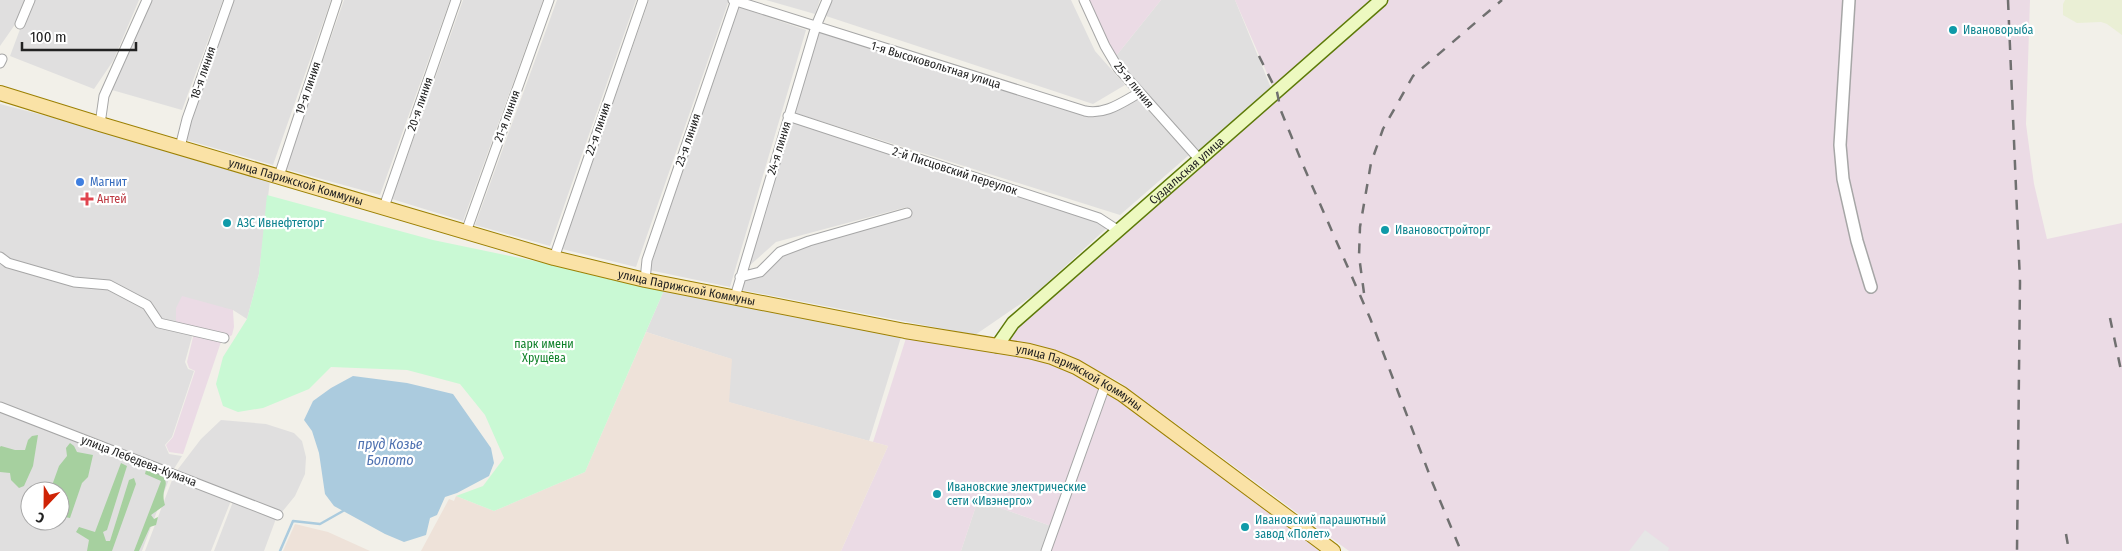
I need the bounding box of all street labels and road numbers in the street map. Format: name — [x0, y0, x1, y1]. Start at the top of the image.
street label: 1-я Высоковольтная улица — [869, 39, 1003, 91]
street label: 18-я линия — [187, 45, 219, 101]
street label: 25-я линия — [1111, 59, 1157, 111]
street label: 19-я линия — [292, 60, 324, 116]
street label: 20-я линия — [404, 75, 436, 133]
street label: 21-я линия — [491, 88, 523, 144]
street label: 22-я линия — [582, 101, 614, 157]
street label: 23-я линия — [672, 112, 704, 168]
street label: 24-я линия — [764, 120, 794, 176]
street label: Суздальская улица — [1146, 134, 1227, 207]
street label: 2-й Писцовский переулок — [891, 144, 1020, 198]
street label: улица Парижской Коммуны — [227, 155, 365, 208]
street label: улица Парижской Коммуны — [617, 267, 756, 308]
street label: улица Парижской Коммуны — [1015, 342, 1145, 414]
street label: улица Лебедева-Кумача — [79, 433, 199, 490]

